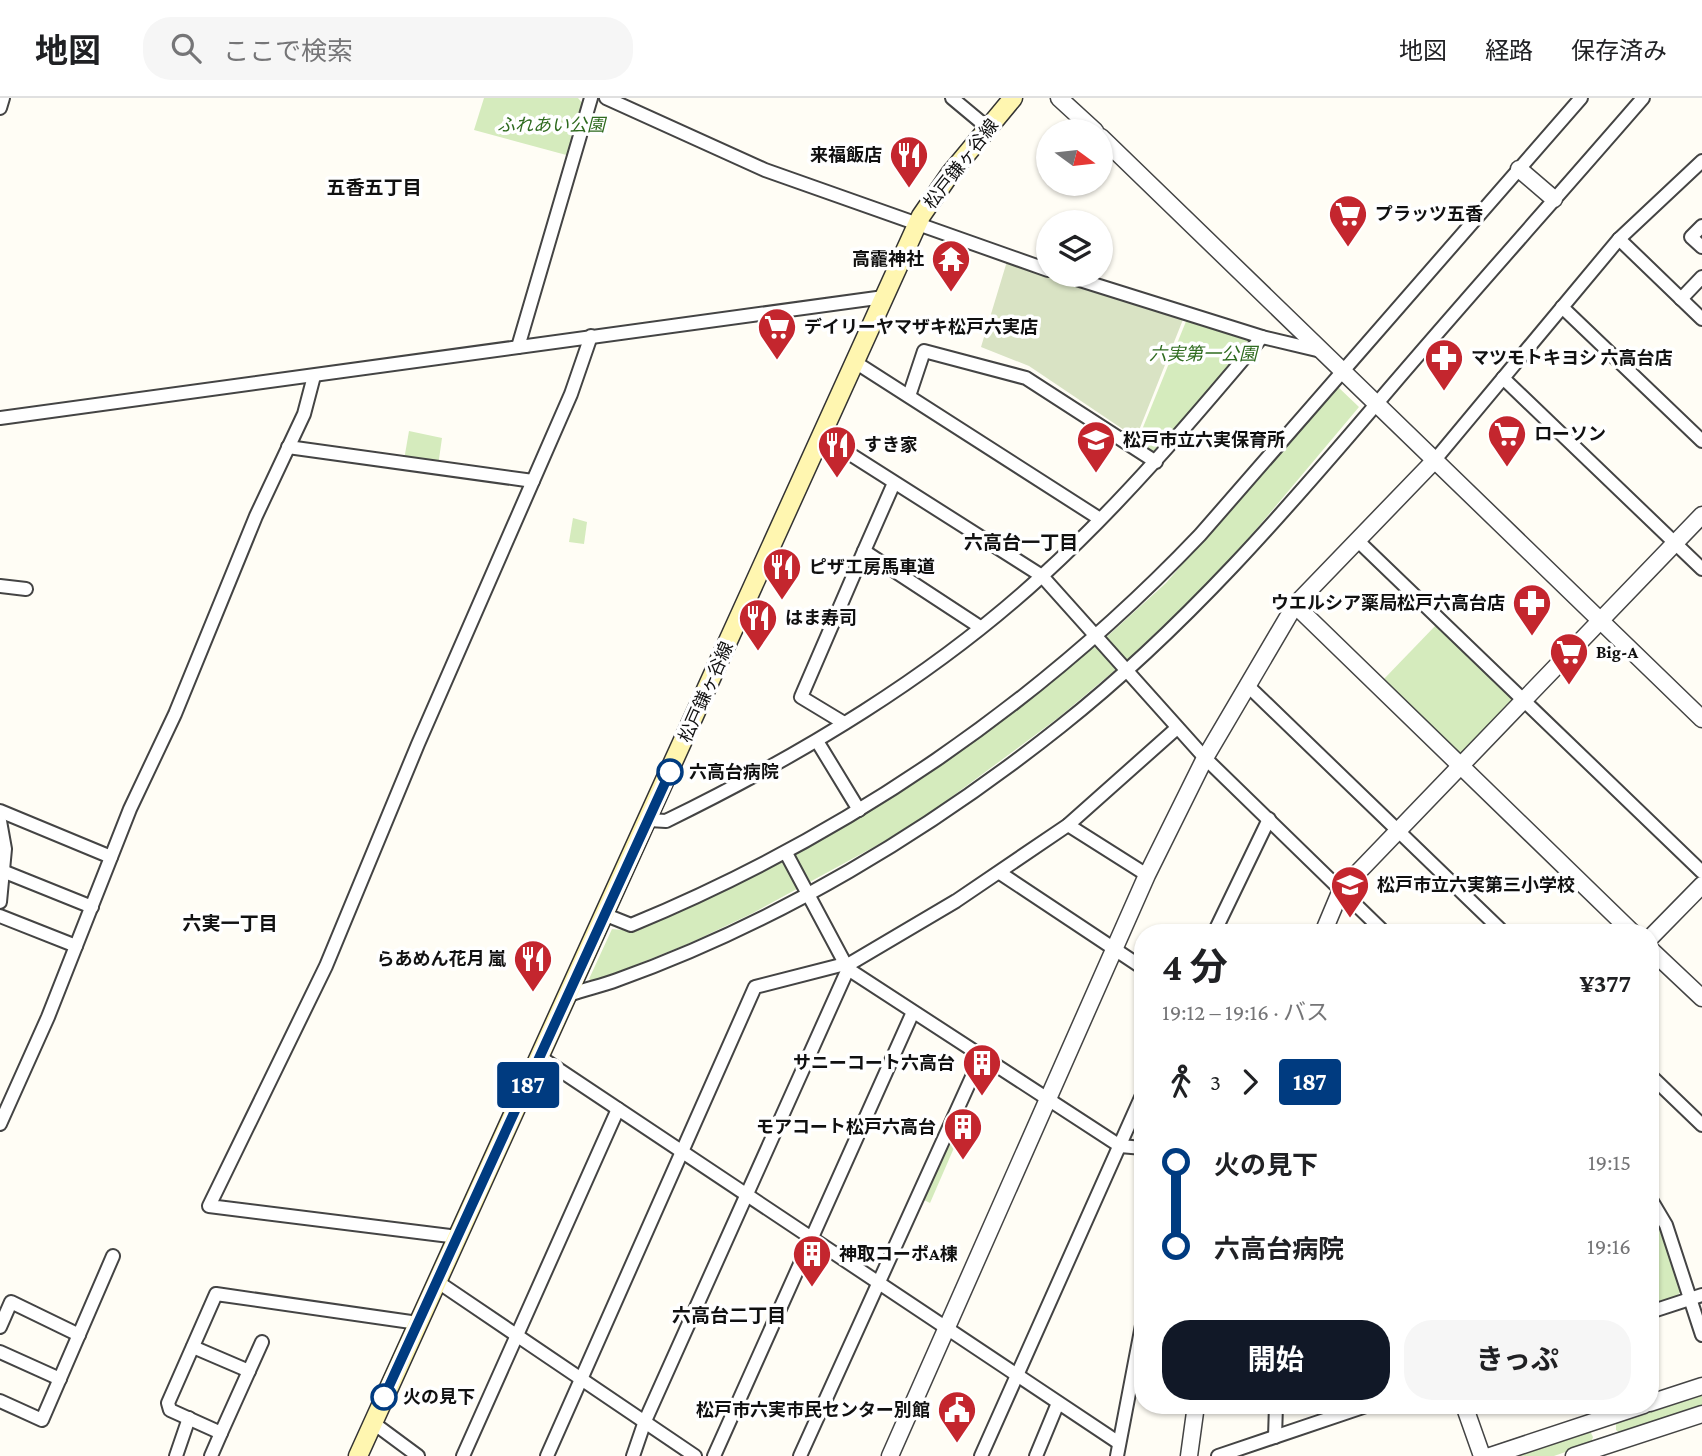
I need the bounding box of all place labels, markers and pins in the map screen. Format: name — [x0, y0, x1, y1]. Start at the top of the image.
restaurant icon: 来福飯店 — [888, 134, 930, 189]
place label: 来福飯店 — [810, 145, 882, 165]
supermarket icon: プラッツ五香 — [1327, 193, 1369, 248]
place label: プラッツ五香 — [1375, 204, 1483, 224]
temple icon: 高靇神社 — [930, 238, 972, 293]
place label: 高靇神社 — [852, 249, 924, 269]
supermarket icon: デイリーヤマザキ松戸六実店 — [756, 306, 798, 361]
place label: デイリーヤマザキ松戸六実店 — [804, 317, 1038, 337]
pharmacy icon: マツモトキヨシ 六高台店 — [1423, 337, 1465, 392]
place label: マツモトキヨシ 六高台店 — [1471, 348, 1672, 368]
supermarket icon: ローソン — [1486, 413, 1528, 468]
school or university icon: 松戸市立六実保育所 — [1075, 419, 1117, 474]
restaurant icon: すき家 — [816, 424, 858, 479]
place label: ローソン — [1534, 424, 1606, 444]
place label: 松戸市立六実保育所 — [1123, 430, 1285, 450]
place label: すき家 — [864, 435, 918, 455]
restaurant icon: ピザ工房馬車道 — [761, 546, 803, 601]
place label: ピザ工房馬車道 — [809, 557, 935, 577]
pharmacy icon: ウエルシア薬局松戸六高台店 — [1511, 582, 1553, 637]
place label: ウエルシア薬局松戸六高台店 — [1271, 593, 1505, 613]
restaurant icon: はま寿司 — [737, 597, 779, 652]
place label: はま寿司 — [785, 608, 857, 628]
supermarket icon: Big-A — [1548, 631, 1590, 686]
place label: Big-A — [1596, 642, 1639, 662]
marker: 六高台病院 — [657, 759, 683, 785]
place label: 六高台病院 — [689, 762, 779, 782]
school or university icon: 松戸市立六実第三小学校 — [1329, 864, 1371, 919]
place label: 松戸市立六実第三小学校 — [1377, 875, 1575, 895]
restaurant icon: らあめん花月 嵐 — [512, 938, 554, 993]
place label: らあめん花月 嵐 — [377, 949, 506, 969]
building icon: サニーコート六高台 — [961, 1042, 1003, 1097]
place label: サニーコート六高台 — [793, 1053, 955, 1073]
building icon: モアコート松戸六高台 — [942, 1106, 984, 1161]
place label: モアコート松戸六高台 — [756, 1117, 936, 1137]
building icon: 神取コーポA棟 — [791, 1233, 833, 1288]
place label: 神取コーポA棟 — [839, 1244, 958, 1264]
marker: 火の見下 — [371, 1384, 397, 1410]
place label: 火の見下 — [403, 1387, 475, 1407]
public building icon: 松戸市六実市民センター別館 — [936, 1389, 978, 1444]
place label: 松戸市六実市民センター別館 — [696, 1400, 930, 1420]

